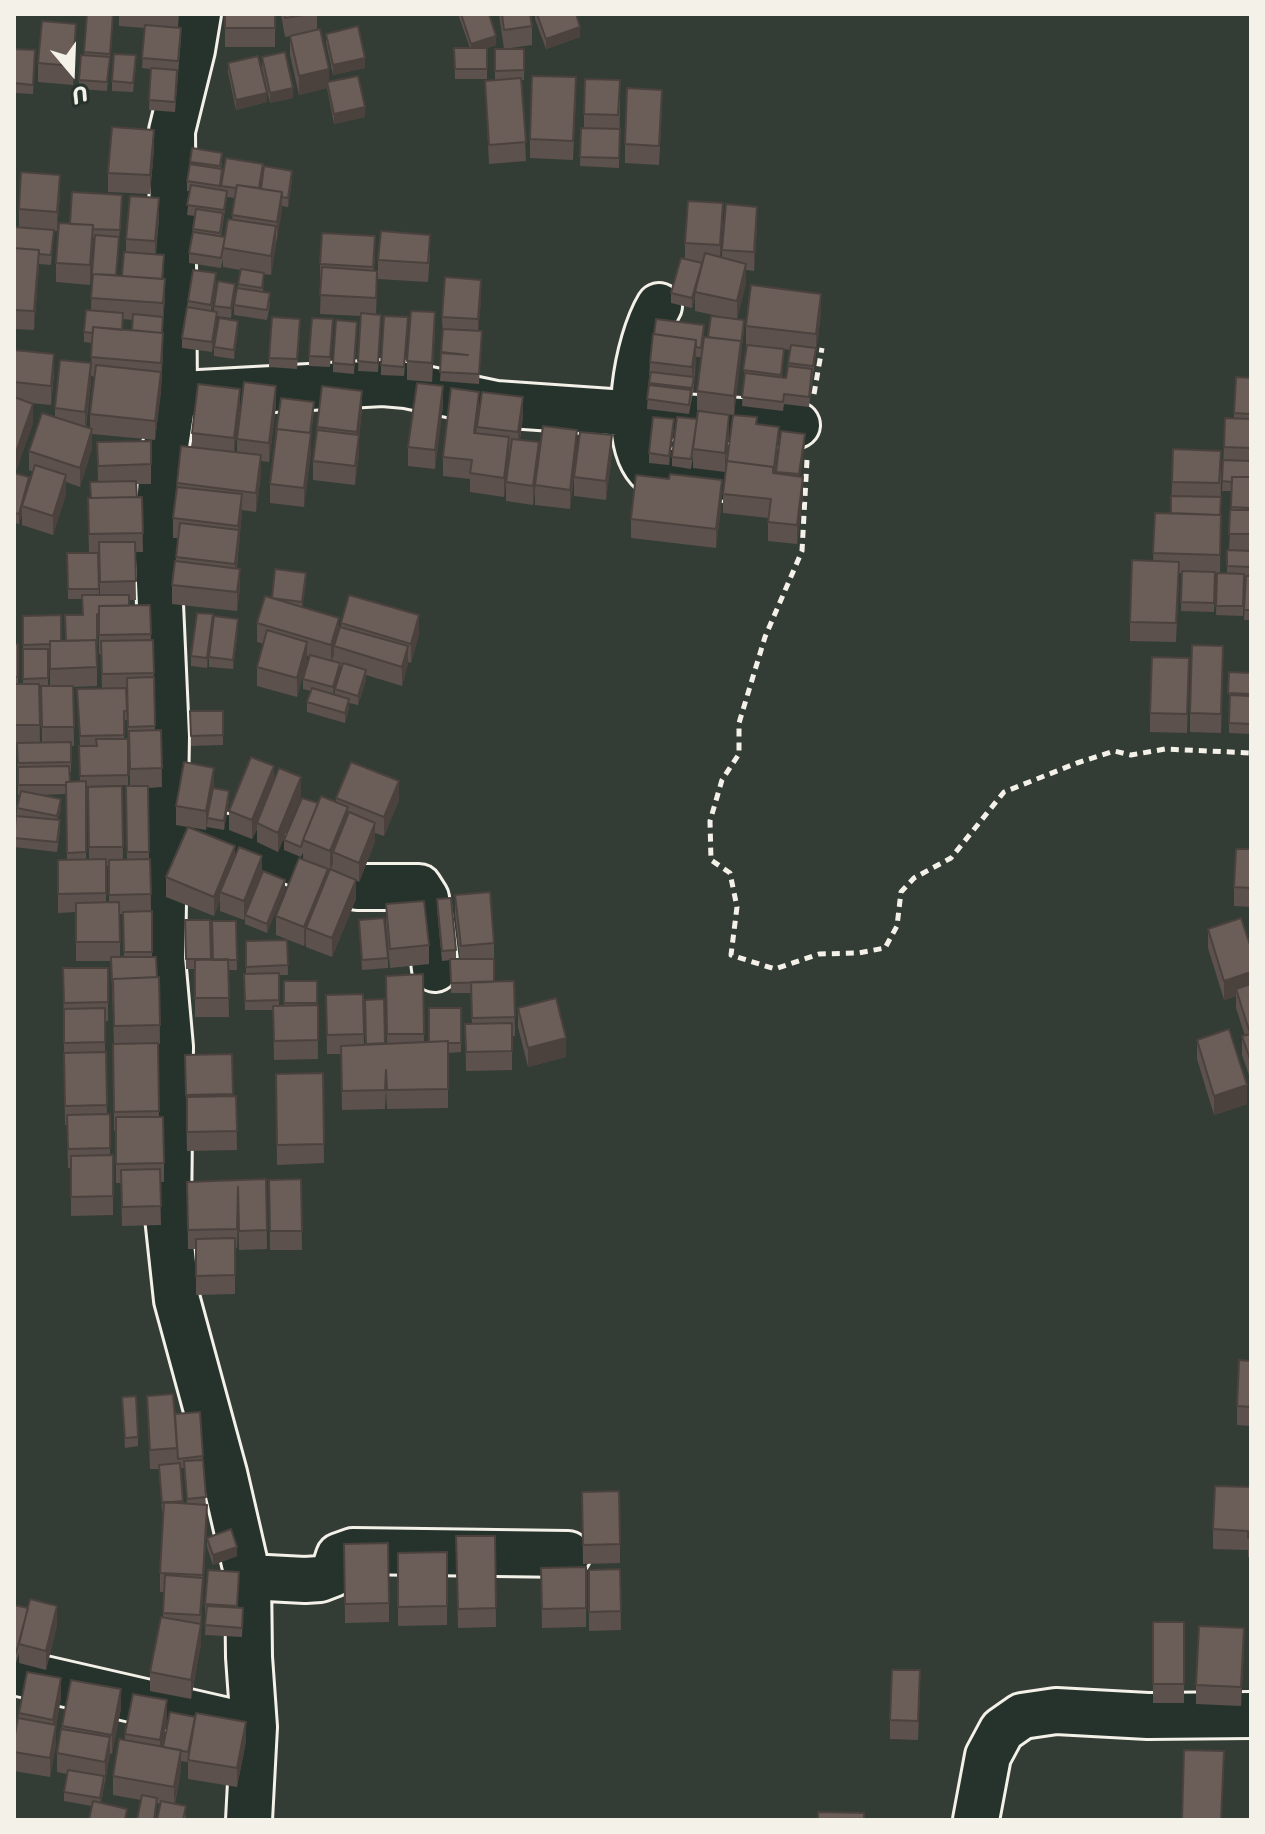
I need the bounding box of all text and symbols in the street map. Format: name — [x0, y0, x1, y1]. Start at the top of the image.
north arrow — [32, 32, 112, 112]
text: U — [67, 74, 93, 116]

